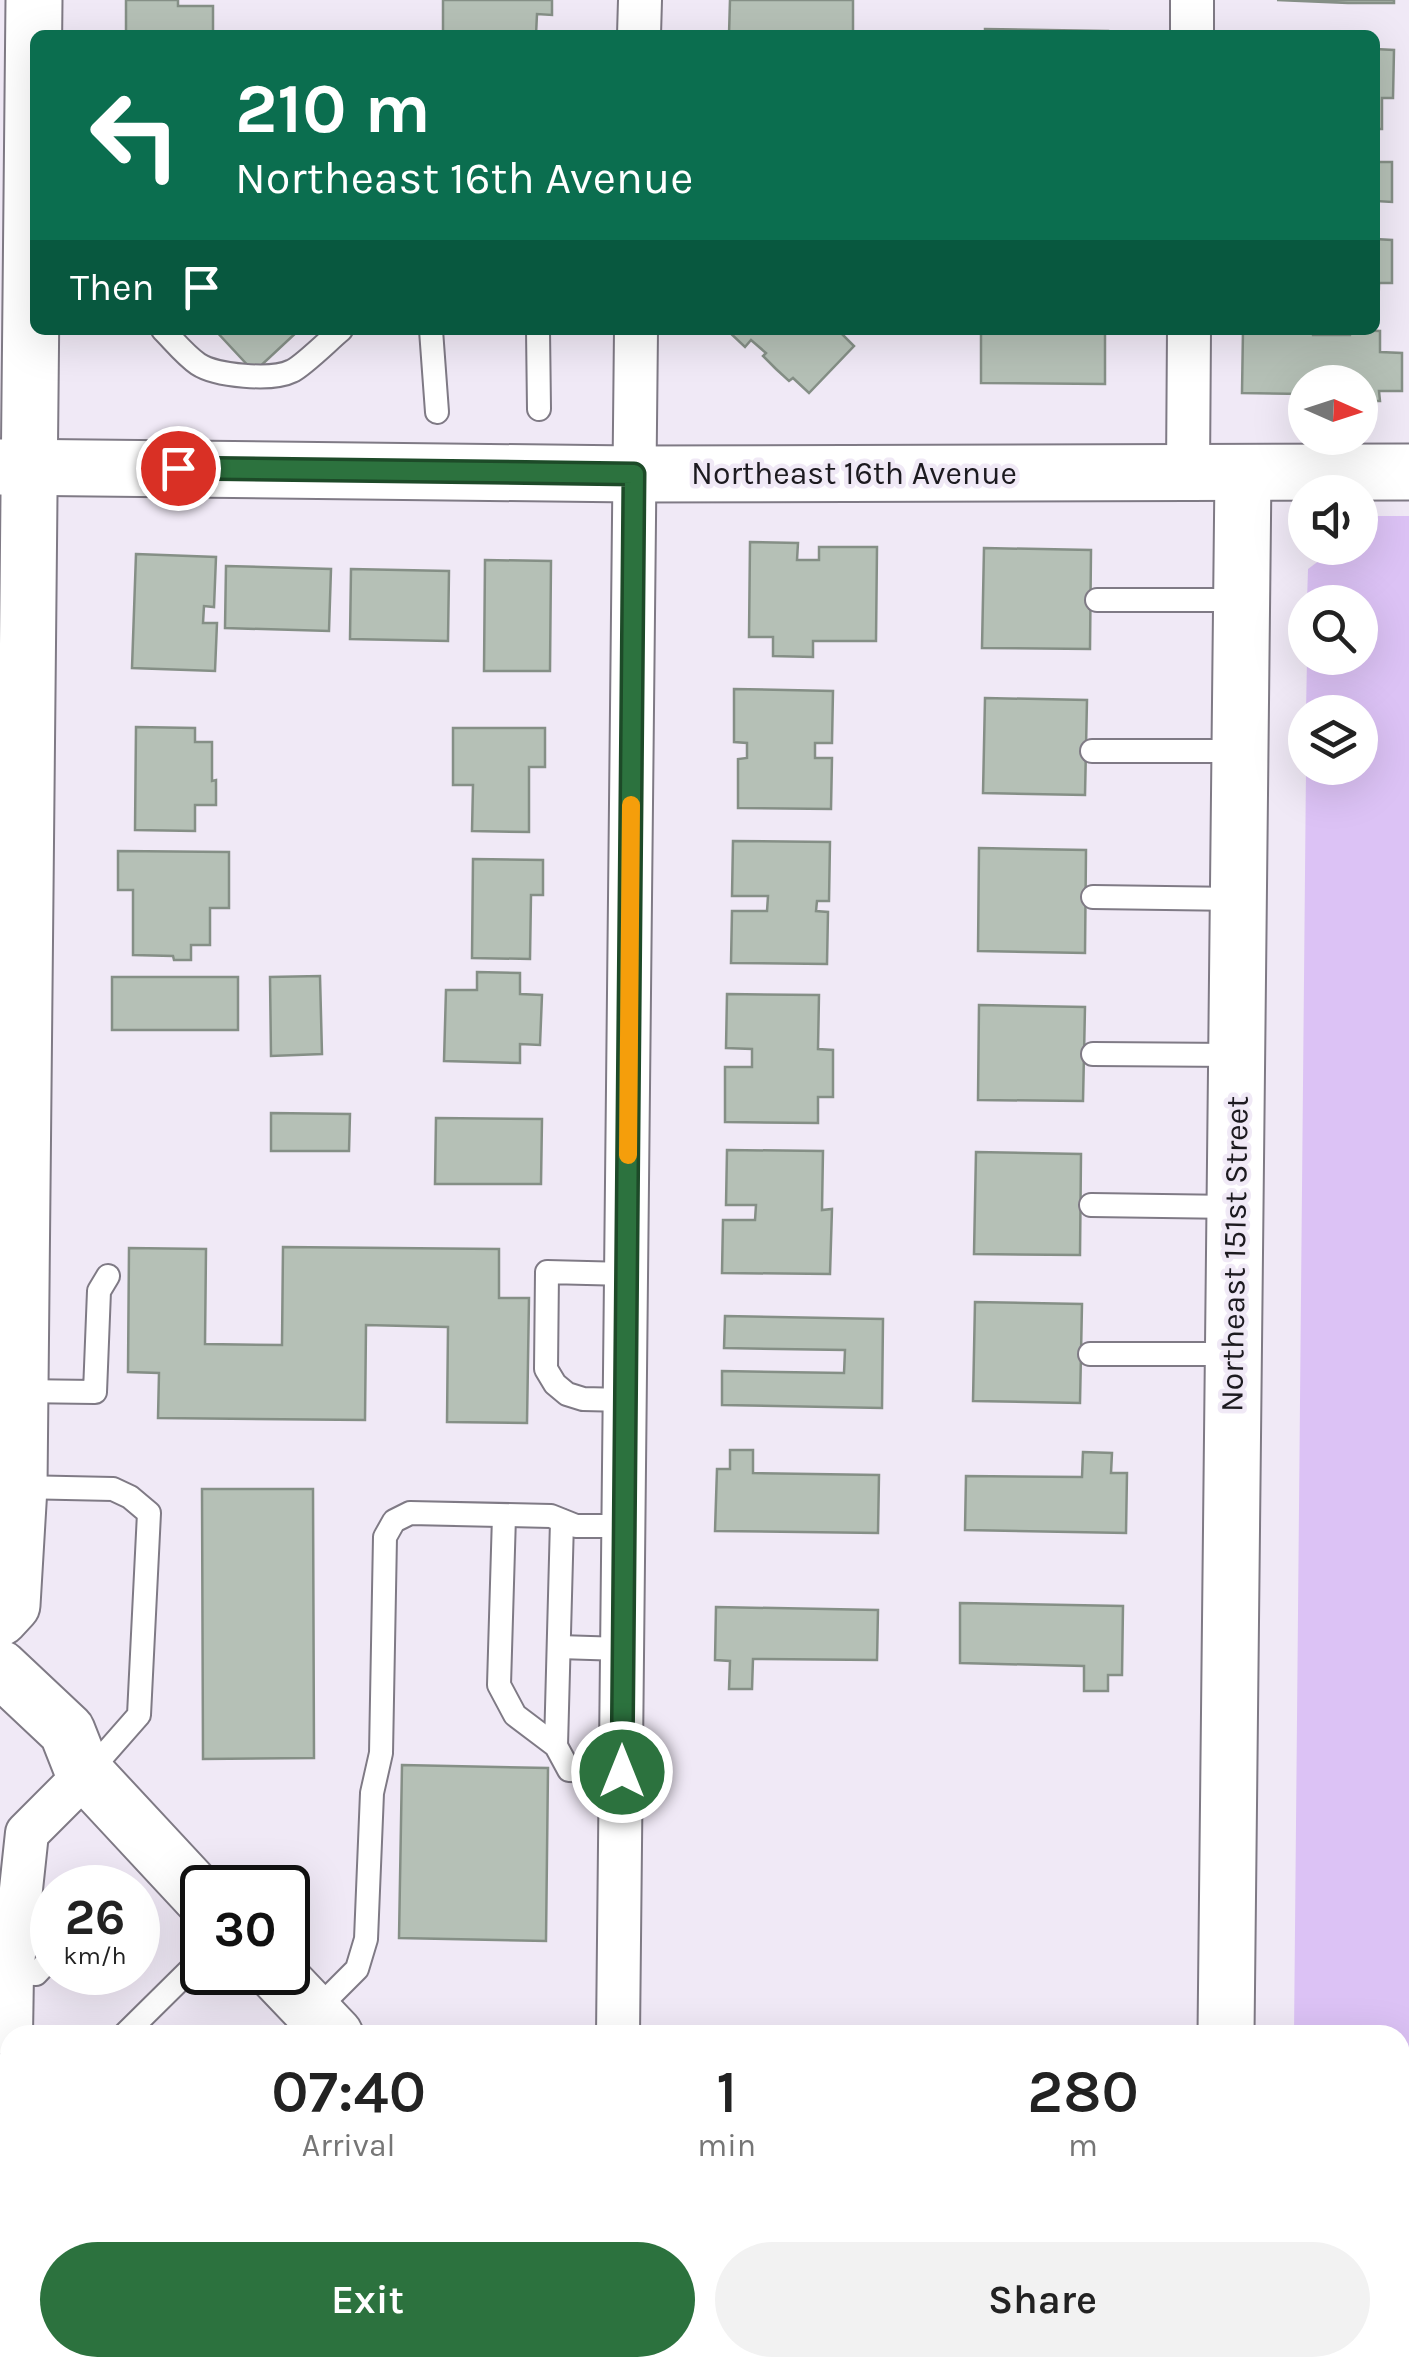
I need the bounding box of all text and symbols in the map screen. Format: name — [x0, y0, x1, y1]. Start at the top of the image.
text: 210 m — [235, 68, 431, 150]
icon: left — [70, 70, 200, 200]
text: Northeast 16th Avenue — [235, 152, 693, 204]
icon: arrive — [174, 260, 229, 315]
text: Then — [70, 265, 154, 310]
north arrow — [1288, 365, 1378, 455]
map controls — [1288, 365, 1378, 785]
pin — [136, 426, 221, 511]
icon: arrive — [151, 441, 206, 496]
street label: Northeast 16th Avenue — [691, 455, 1017, 492]
button: sound — [1288, 475, 1378, 565]
button: search — [1288, 585, 1378, 675]
button: layers — [1288, 695, 1378, 785]
street label: Northeast 151st Street — [1213, 1096, 1256, 1412]
position arrow — [570, 1720, 674, 1824]
speed limit sign: 30 — [180, 1865, 310, 1995]
text: 26 — [65, 1888, 125, 1947]
text: km/h — [63, 1941, 127, 1970]
text: 07:40 — [271, 2057, 426, 2127]
text: 1 — [716, 2057, 737, 2127]
text: 280 — [1027, 2057, 1139, 2127]
text: Arrival — [302, 2127, 395, 2164]
text: min — [697, 2127, 756, 2164]
text: m — [1068, 2127, 1098, 2164]
button: Exit — [40, 2242, 695, 2357]
button: Share — [715, 2242, 1370, 2357]

